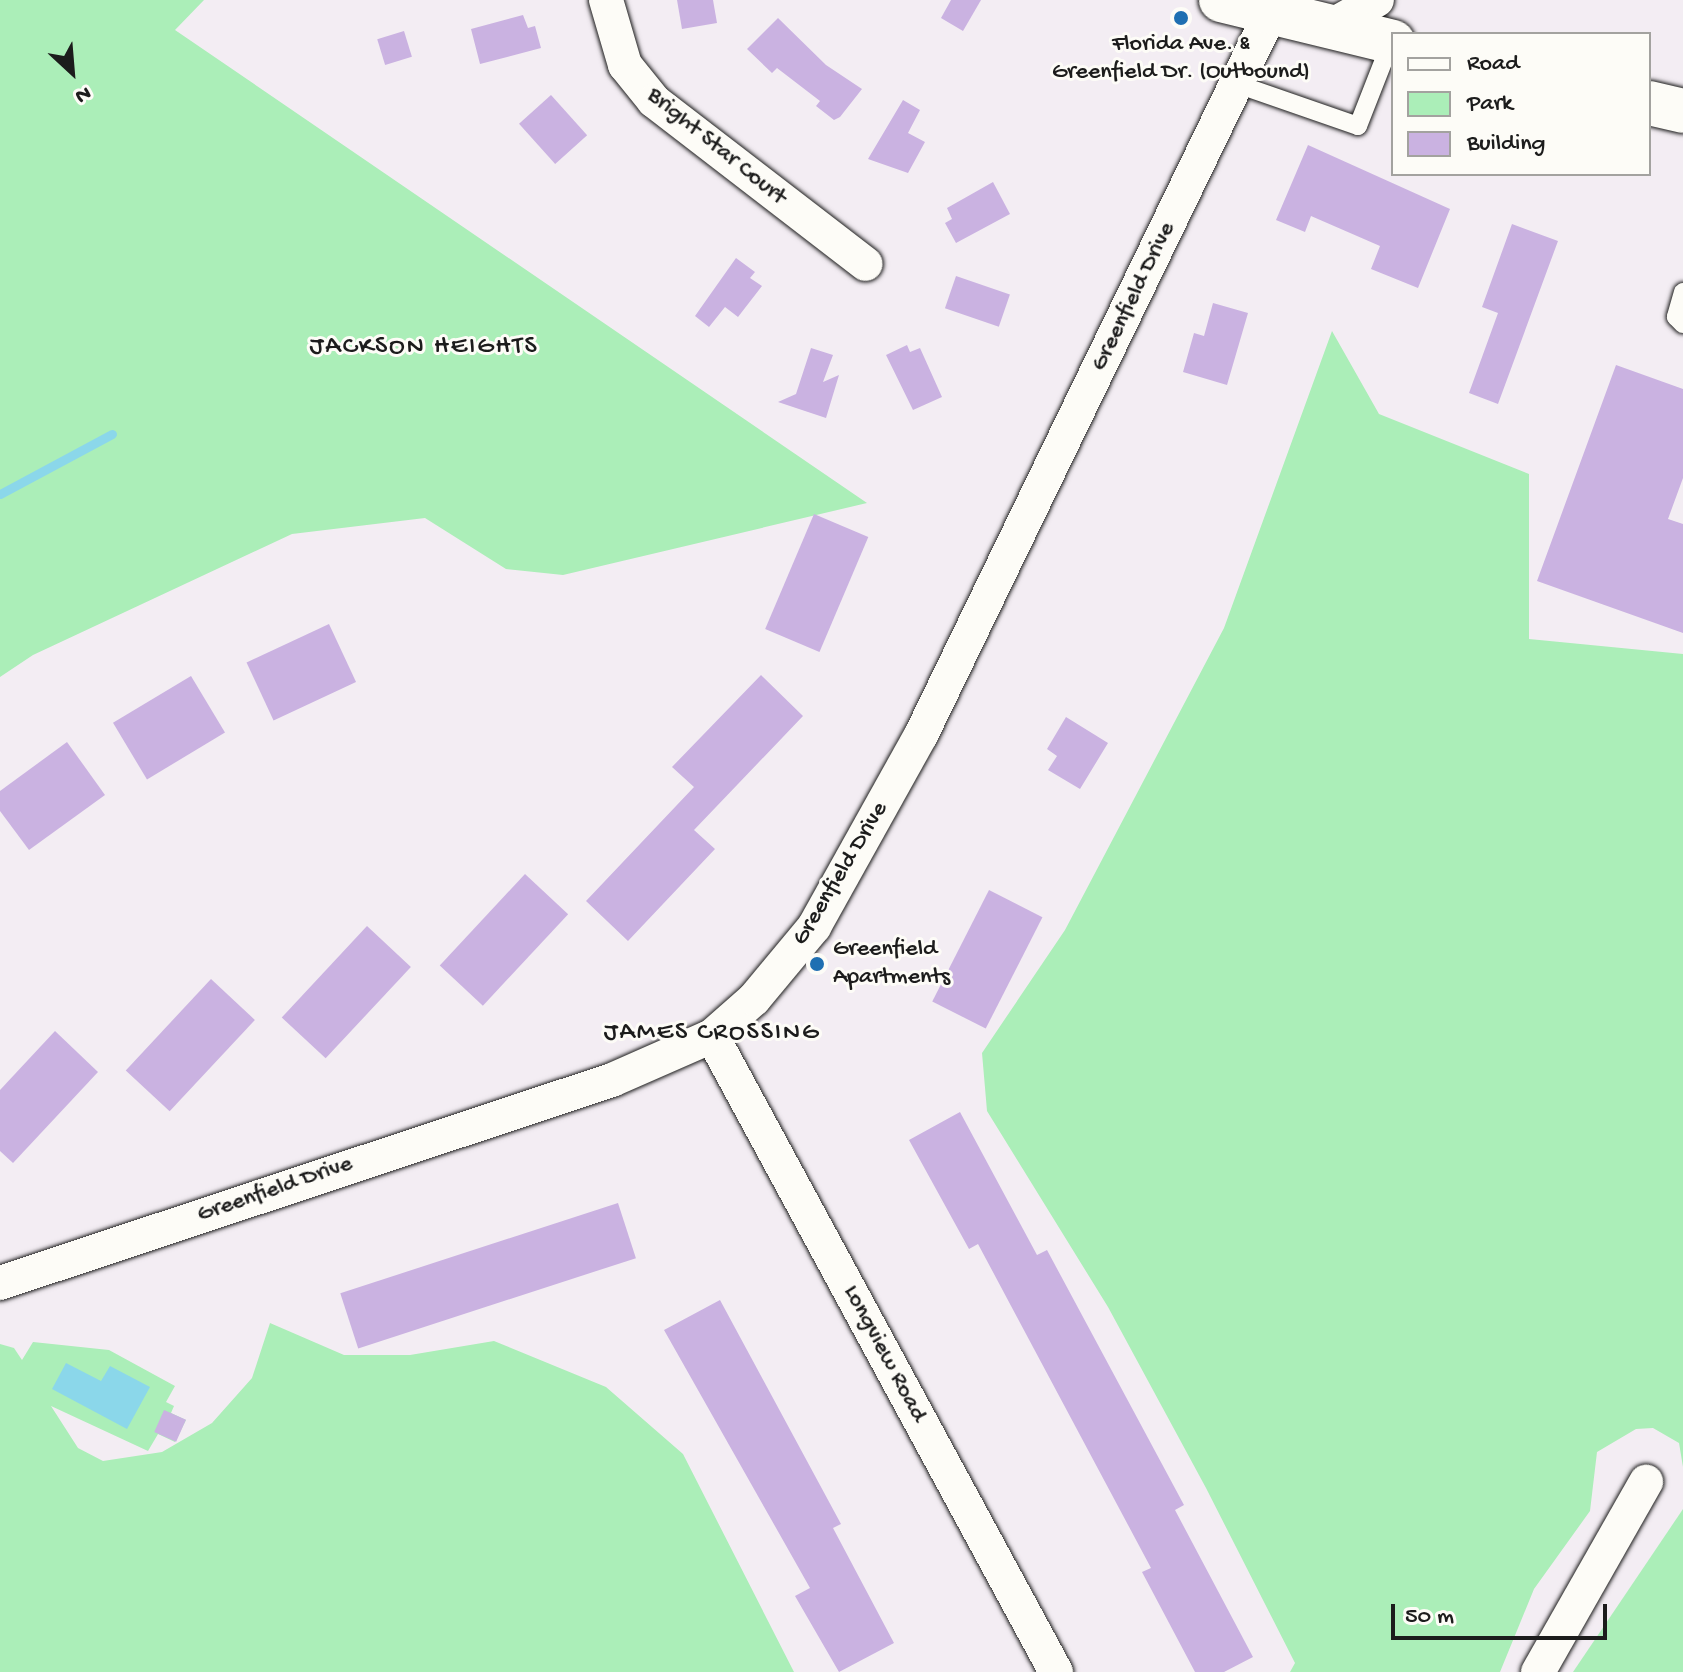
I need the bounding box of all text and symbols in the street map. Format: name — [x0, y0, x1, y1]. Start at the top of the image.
marker: Florida Ave. & Greenfield Dr. (Outbound) — [1172, 9, 1190, 27]
place label: Florida Ave. & Greenfield Dr. (Outbound) — [1052, 31, 1310, 87]
north arrow — [32, 32, 112, 112]
legend — [1391, 32, 1651, 176]
text: Road — [1467, 50, 1519, 79]
text: N — [70, 79, 95, 108]
street label: Bright Star Court — [640, 82, 792, 212]
text: Park — [1467, 90, 1513, 119]
text: Building — [1467, 130, 1545, 159]
street label: Greenfield Drive — [1086, 218, 1182, 376]
district label: JACKSON HEIGHTS — [310, 332, 538, 364]
street label: Greenfield Drive — [787, 797, 895, 951]
place label: Greenfield Apartments — [833, 936, 950, 992]
marker: Greenfield Apartments — [808, 955, 826, 973]
district label: JAMES CROSSING — [604, 1018, 820, 1050]
street label: Greenfield Drive — [194, 1150, 356, 1230]
street label: Longview Road — [836, 1281, 932, 1427]
scale bar — [1395, 1588, 1611, 1638]
text: 50 m — [1405, 1603, 1454, 1632]

